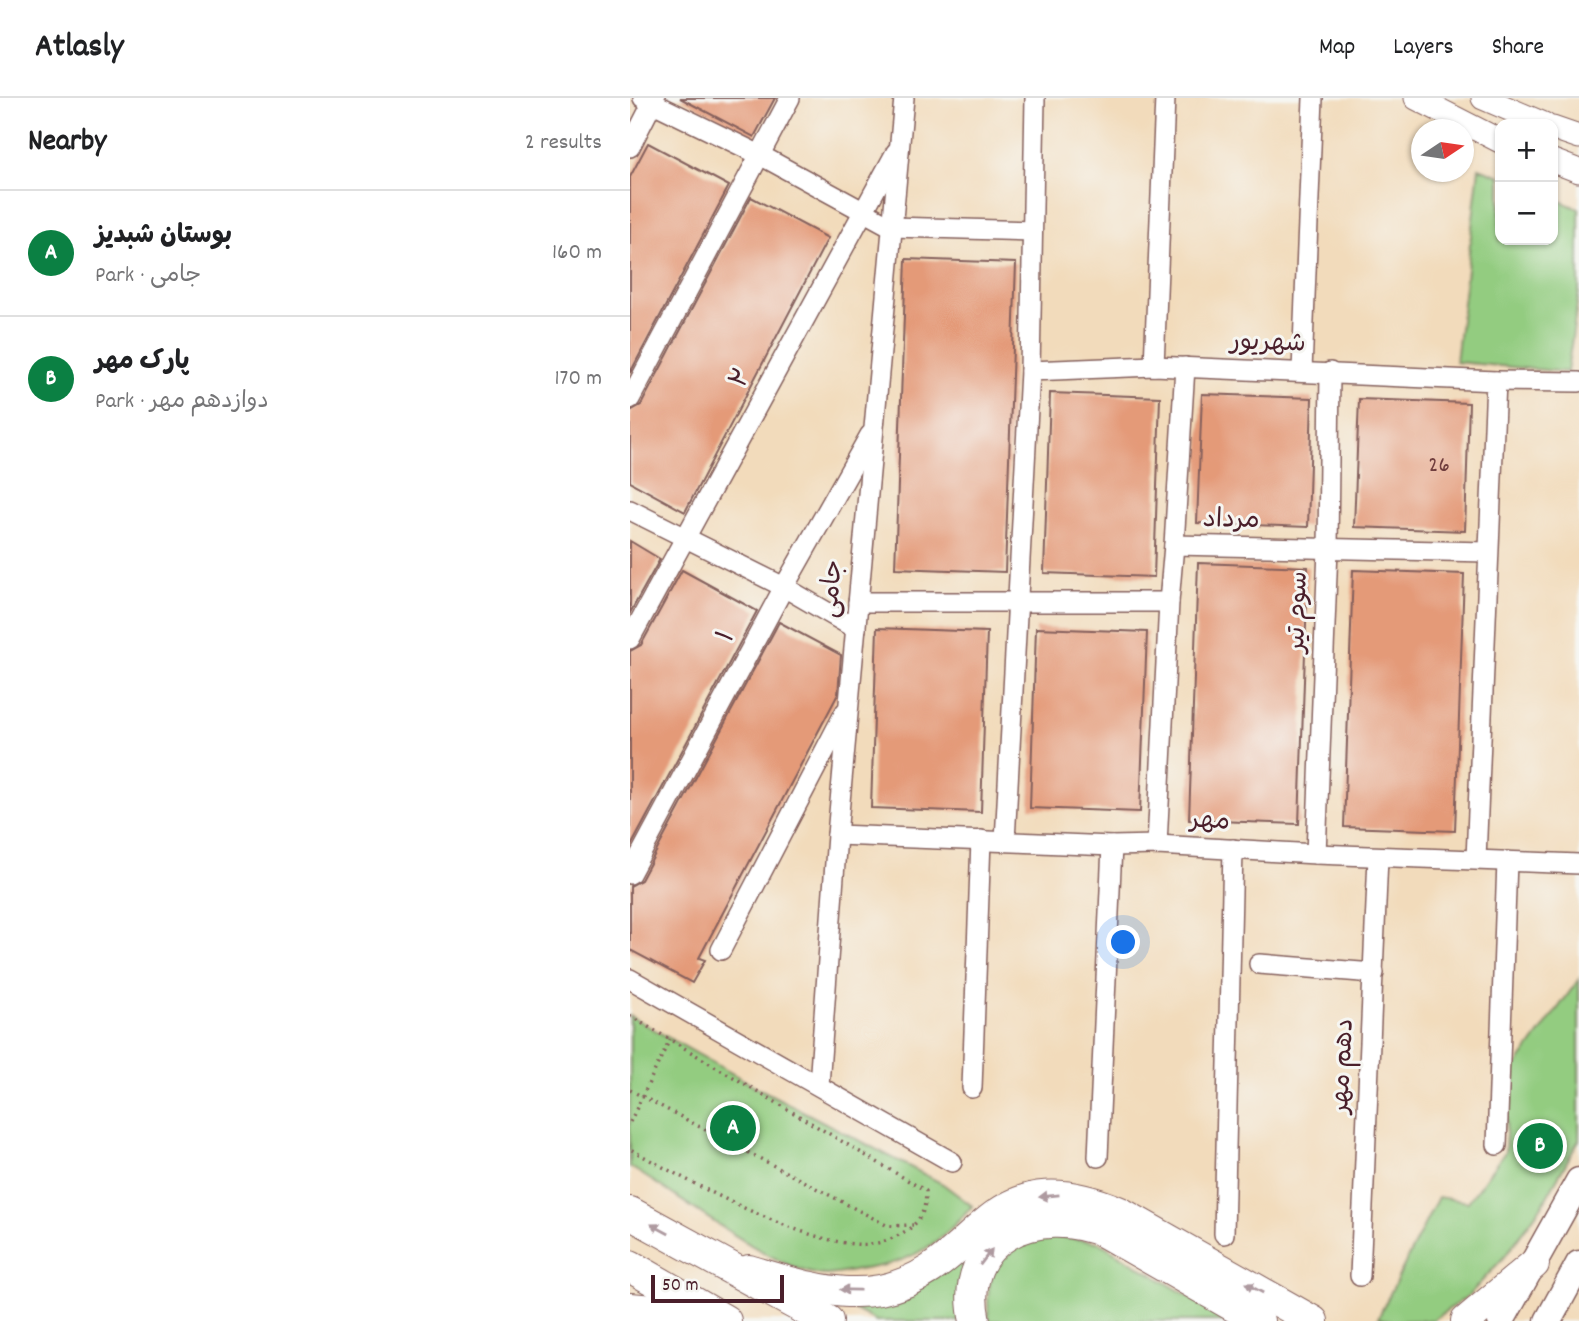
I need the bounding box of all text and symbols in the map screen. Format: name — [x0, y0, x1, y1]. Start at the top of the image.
text: Atlasly — [35, 25, 124, 72]
text: Map — [1319, 31, 1355, 65]
text: Layers — [1393, 31, 1454, 65]
text: Share — [1492, 31, 1544, 65]
north arrow — [1411, 119, 1474, 182]
map controls — [1495, 119, 1558, 245]
button: + — [1495, 119, 1558, 182]
text: Nearby — [28, 122, 106, 165]
text: 2 results — [525, 127, 602, 160]
button: − — [1495, 182, 1558, 245]
text: بوستان شبدیز — [95, 218, 232, 255]
text: A — [45, 237, 57, 270]
text: 160 m — [552, 237, 602, 270]
text: Park · جامی — [95, 260, 201, 293]
street label: شهریور — [1227, 324, 1307, 364]
text: پارک مهر — [95, 344, 190, 381]
street label: ۲ — [722, 362, 762, 396]
text: B — [46, 363, 56, 396]
text: 170 m — [555, 363, 602, 396]
text: Park · دوازدهم مهر — [95, 386, 269, 419]
house number: 26 — [1428, 450, 1450, 483]
street label: مرداد — [1202, 502, 1260, 540]
street label: جامی — [812, 558, 854, 620]
street label: سوم تیر — [1279, 571, 1319, 655]
street label: ۱ — [708, 624, 746, 650]
street label: مهر — [1187, 802, 1231, 842]
your location — [1106, 925, 1140, 959]
street label: دهم مهر — [1323, 1018, 1365, 1116]
pin: A — [710, 1102, 756, 1154]
pin: B — [1517, 1120, 1563, 1172]
one-way arrow — [1038, 1191, 1060, 1202]
one-way arrow — [651, 1223, 670, 1235]
one-way arrow — [979, 1248, 994, 1266]
scale bar — [651, 1272, 784, 1304]
text: 50 m — [662, 1273, 699, 1300]
one-way arrow — [1244, 1282, 1263, 1294]
one-way arrow — [838, 1285, 860, 1296]

